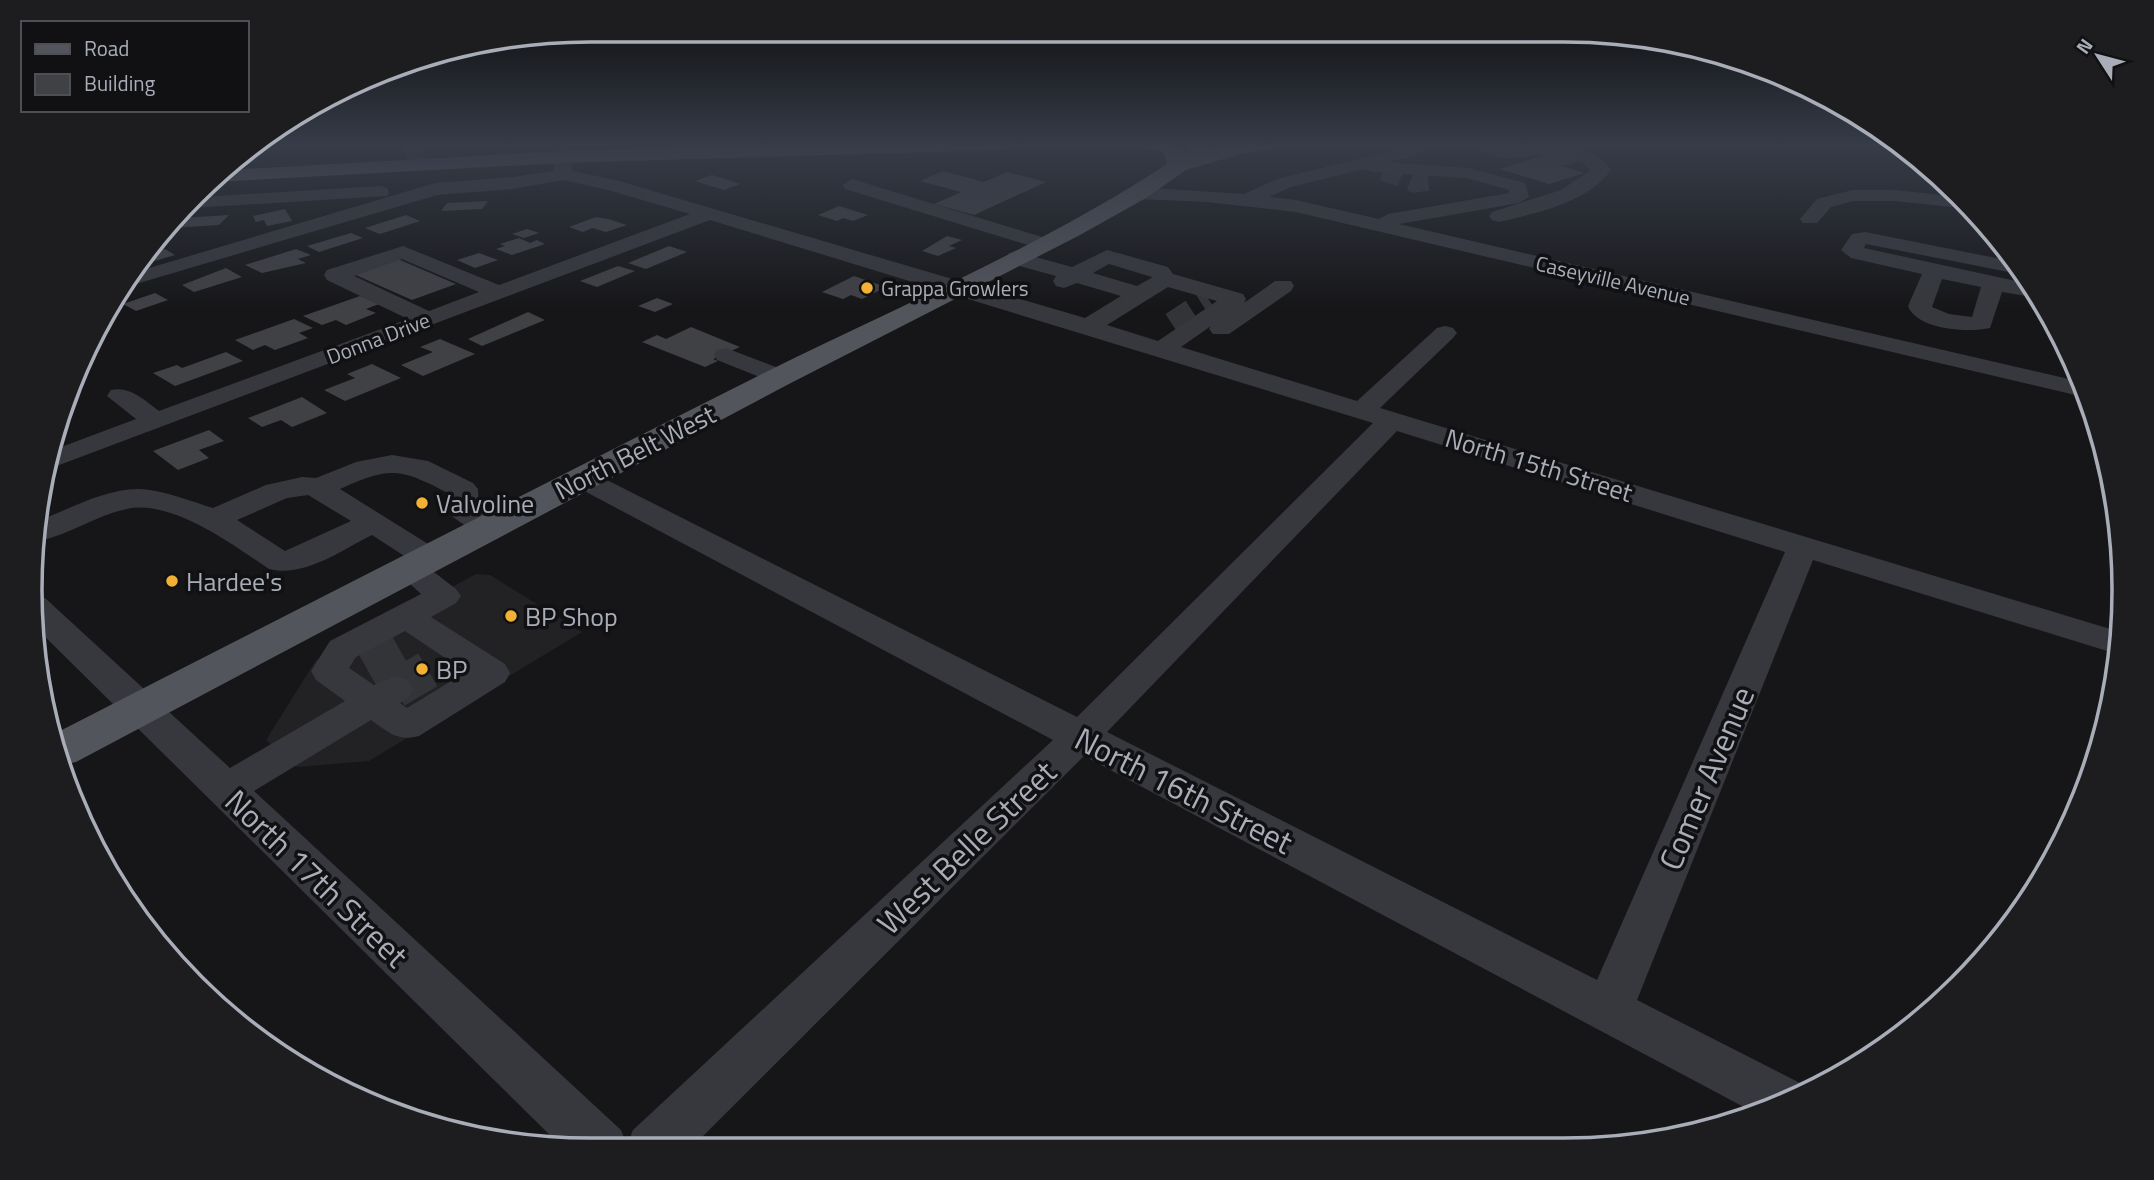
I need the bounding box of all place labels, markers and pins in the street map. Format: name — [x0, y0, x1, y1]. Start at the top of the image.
place label: Grappa Growlers — [881, 272, 1028, 304]
marker: Grappa Growlers — [859, 280, 875, 296]
place label: Valvoline — [436, 484, 534, 523]
marker: Valvoline — [414, 495, 430, 511]
place label: Hardee's — [186, 562, 282, 601]
marker: Hardee's — [164, 573, 180, 589]
place label: BP Shop — [525, 597, 618, 636]
marker: BP Shop — [503, 608, 519, 624]
place label: BP — [436, 650, 467, 689]
marker: BP — [414, 661, 430, 677]

